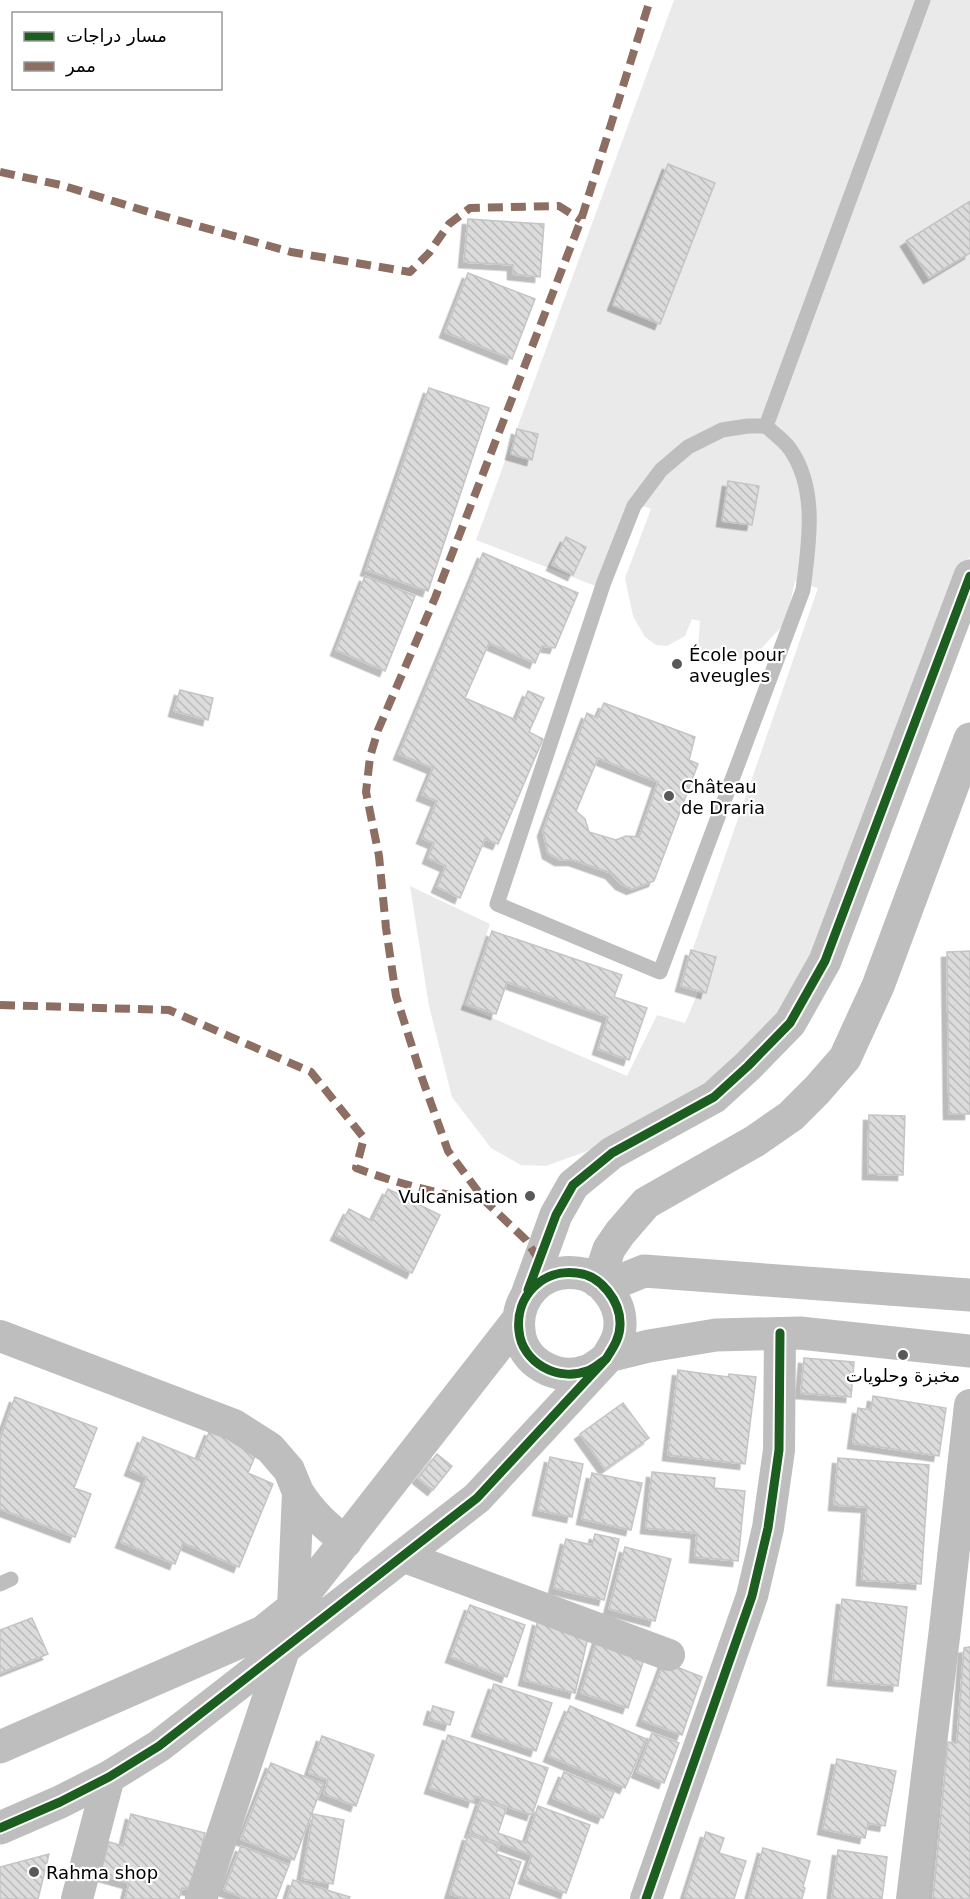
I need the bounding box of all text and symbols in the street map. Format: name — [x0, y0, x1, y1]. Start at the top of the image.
legend — [12, 12, 222, 90]
text: مسار دراجات — [66, 25, 167, 46]
text: ممر — [65, 55, 96, 77]
place label: École pour aveugles — [689, 644, 785, 686]
marker: École pour aveugles — [670, 657, 684, 671]
place label: Château de Draria — [681, 776, 765, 818]
marker: Château de Draria — [662, 789, 676, 803]
place label: Vulcanisation — [398, 1186, 518, 1207]
marker: Vulcanisation — [523, 1189, 537, 1203]
marker: مخبزة وحلويات — [896, 1348, 910, 1362]
place label: مخبزة وحلويات — [846, 1365, 960, 1387]
place label: Rahma shop — [46, 1862, 158, 1883]
marker: Rahma shop — [27, 1865, 41, 1879]

